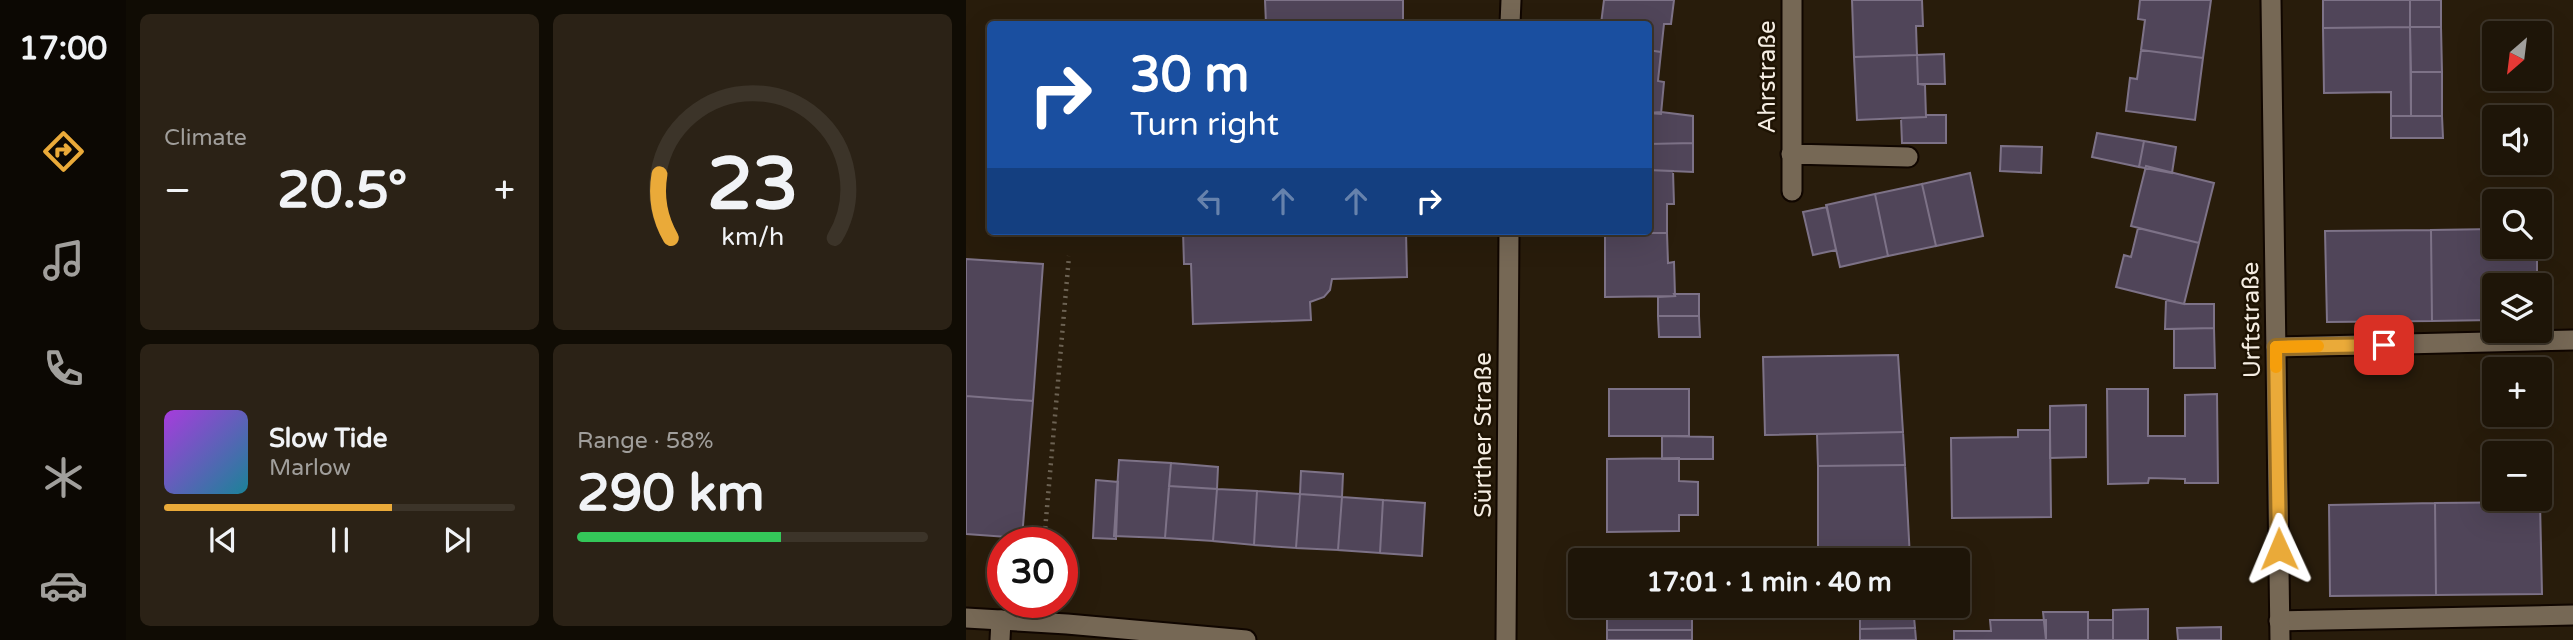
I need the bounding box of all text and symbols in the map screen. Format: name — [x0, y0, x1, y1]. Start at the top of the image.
street label: Ahrstraße — [1753, 20, 1782, 134]
north arrow — [2482, 21, 2552, 91]
map controls — [2482, 21, 2552, 511]
text: 17:00 — [19, 30, 107, 68]
text: 30 m — [1130, 46, 1249, 105]
icon: right — [1015, 49, 1106, 140]
button: sound — [2482, 105, 2552, 175]
text: Turn right — [1130, 106, 1279, 144]
text: Climate — [164, 124, 247, 152]
icon: directions — [39, 127, 88, 176]
text: 23 — [707, 141, 798, 229]
text: 20.5° — [277, 159, 407, 222]
text: − — [164, 168, 191, 214]
text: + — [494, 168, 515, 214]
icon: left — [1191, 182, 1229, 220]
icon: ahead — [1264, 182, 1302, 220]
icon: ahead — [1337, 182, 1375, 220]
icon: right — [1410, 182, 1448, 220]
button: search — [2482, 189, 2552, 259]
text: km/h — [721, 222, 784, 252]
icon: music — [39, 236, 88, 285]
street label: Urftstraße — [2236, 261, 2267, 378]
button: layers — [2482, 273, 2552, 343]
pin — [2354, 315, 2414, 375]
icon: arrive — [2365, 326, 2403, 364]
icon: phone — [39, 344, 88, 393]
street label: Sürther Straße — [1469, 352, 1498, 518]
button: + — [2482, 357, 2552, 427]
text: Slow Tide — [269, 423, 387, 454]
text: Range · 58% — [577, 427, 713, 455]
button: − — [2482, 441, 2552, 511]
icon: climate — [39, 453, 88, 502]
text: Marlow — [269, 454, 351, 482]
text: 290 km — [577, 462, 765, 525]
position arrow — [2242, 512, 2316, 586]
icon: previous — [204, 521, 242, 559]
icon: pause — [321, 521, 359, 559]
icon: next — [438, 521, 476, 559]
speed limit sign: 30 — [987, 527, 1078, 618]
icon: car — [39, 561, 88, 610]
text: 17:01 · 1 min · 40 m — [1646, 567, 1892, 598]

